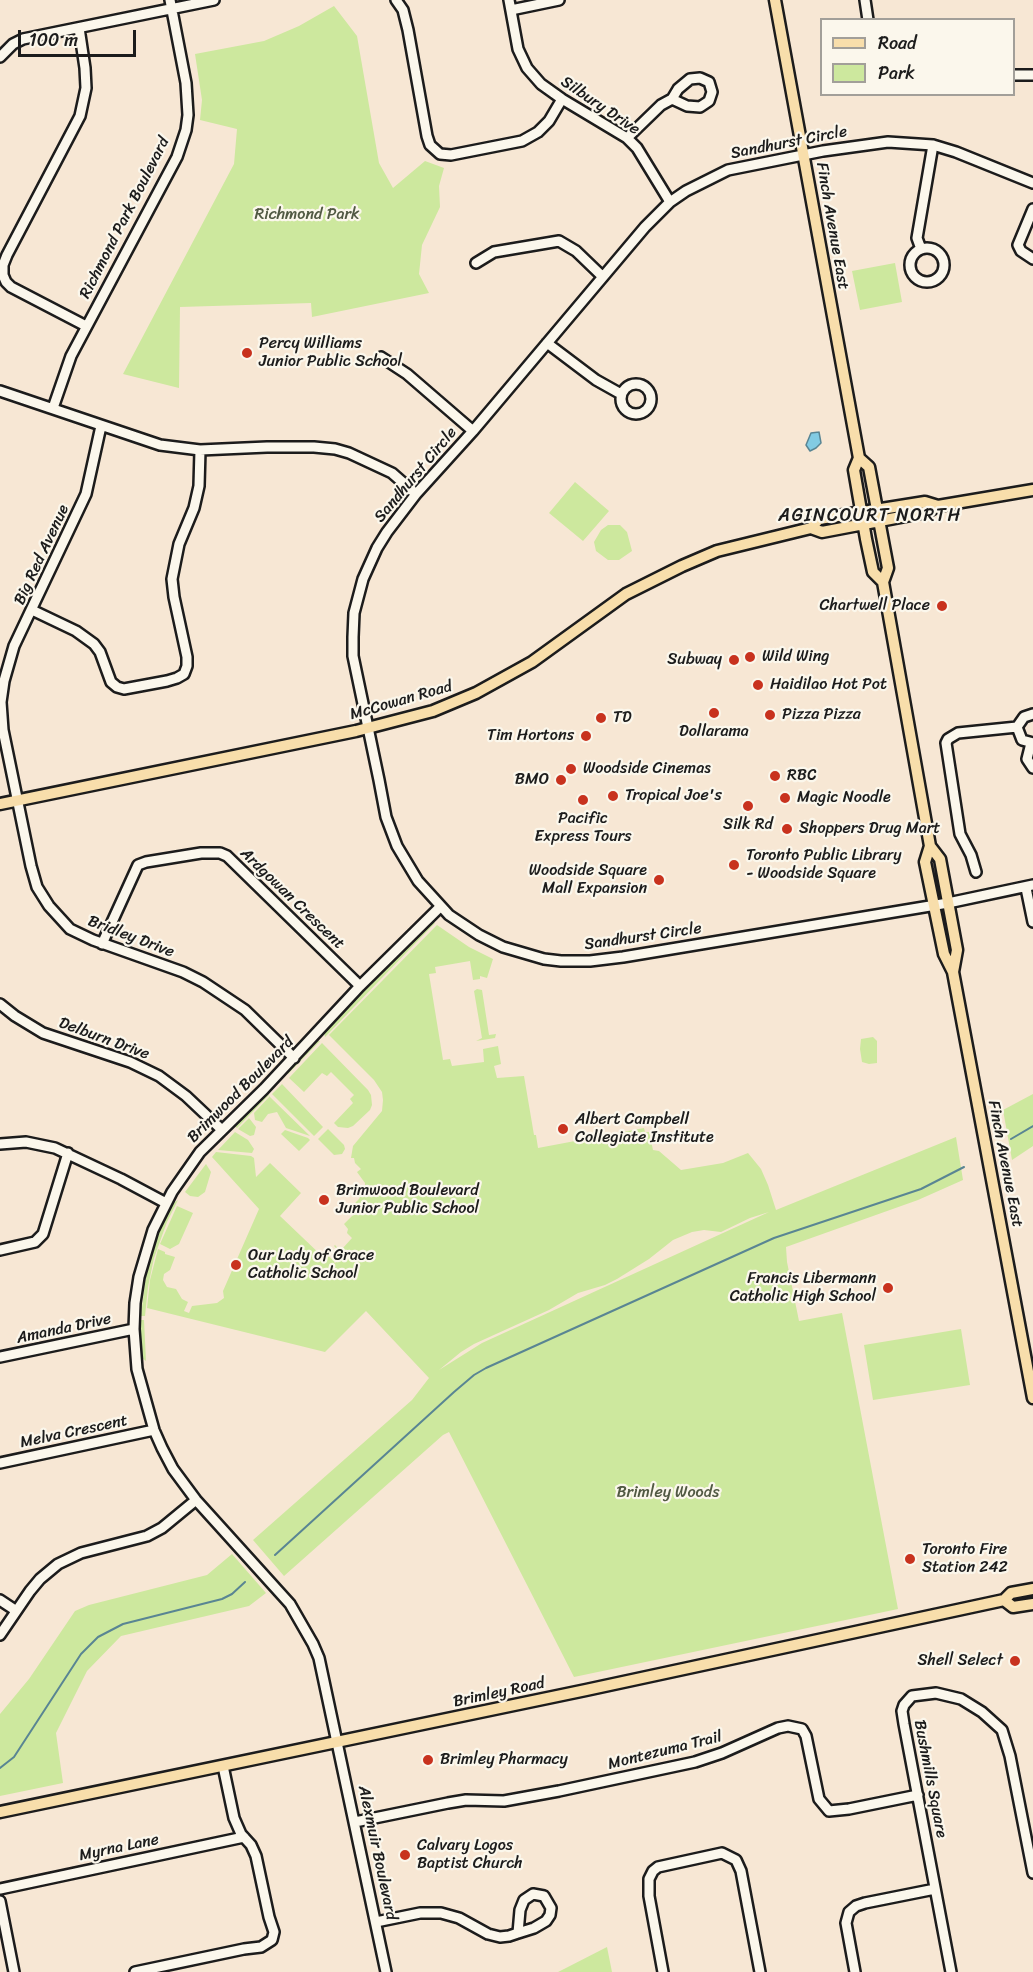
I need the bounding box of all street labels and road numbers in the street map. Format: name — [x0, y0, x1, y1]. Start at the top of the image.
street label: Silbury Drive — [557, 72, 643, 140]
street label: Sandhurst Circle — [729, 122, 849, 164]
street label: Richmond Park Boulevard — [76, 134, 174, 302]
street label: Finch Avenue East — [811, 161, 853, 291]
street label: Sandhurst Circle — [371, 423, 461, 527]
street label: Big Red Avenue — [10, 502, 74, 608]
street label: McCowan Road — [348, 677, 454, 725]
street label: Ardgowan Crescent — [236, 844, 348, 954]
street label: Bridley Drive — [85, 912, 177, 962]
street label: Sandhurst Circle — [583, 919, 703, 955]
street label: Delburn Drive — [56, 1014, 152, 1064]
street label: Brimwood Boulevard — [184, 1033, 298, 1147]
street label: Finch Avenue East — [983, 1099, 1027, 1229]
street label: Amanda Drive — [15, 1310, 113, 1348]
street label: Melva Crescent — [18, 1411, 130, 1453]
street label: Brimley Road — [452, 1674, 546, 1712]
street label: Bushmills Square — [909, 1718, 951, 1840]
street label: Montezuma Trail — [606, 1728, 724, 1774]
street label: Alexmuir Boulevard — [353, 1784, 401, 1922]
street label: Myrna Lane — [77, 1830, 161, 1866]

